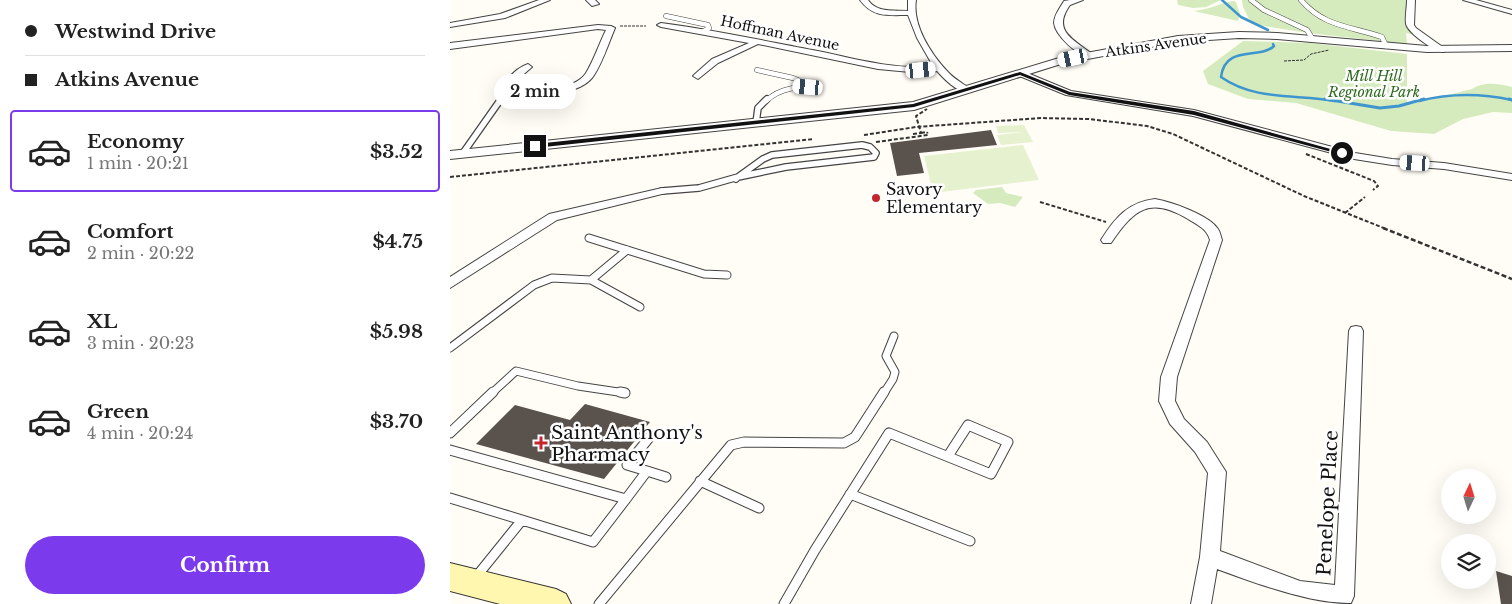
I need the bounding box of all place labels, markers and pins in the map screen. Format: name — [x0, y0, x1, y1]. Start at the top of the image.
place label: Savory Elementary — [886, 179, 983, 217]
marker: Savory Elementary — [870, 192, 882, 204]
place label: Saint Anthony's Pharmacy — [551, 421, 703, 466]
marker: Saint Anthony's Pharmacy — [535, 437, 547, 449]

